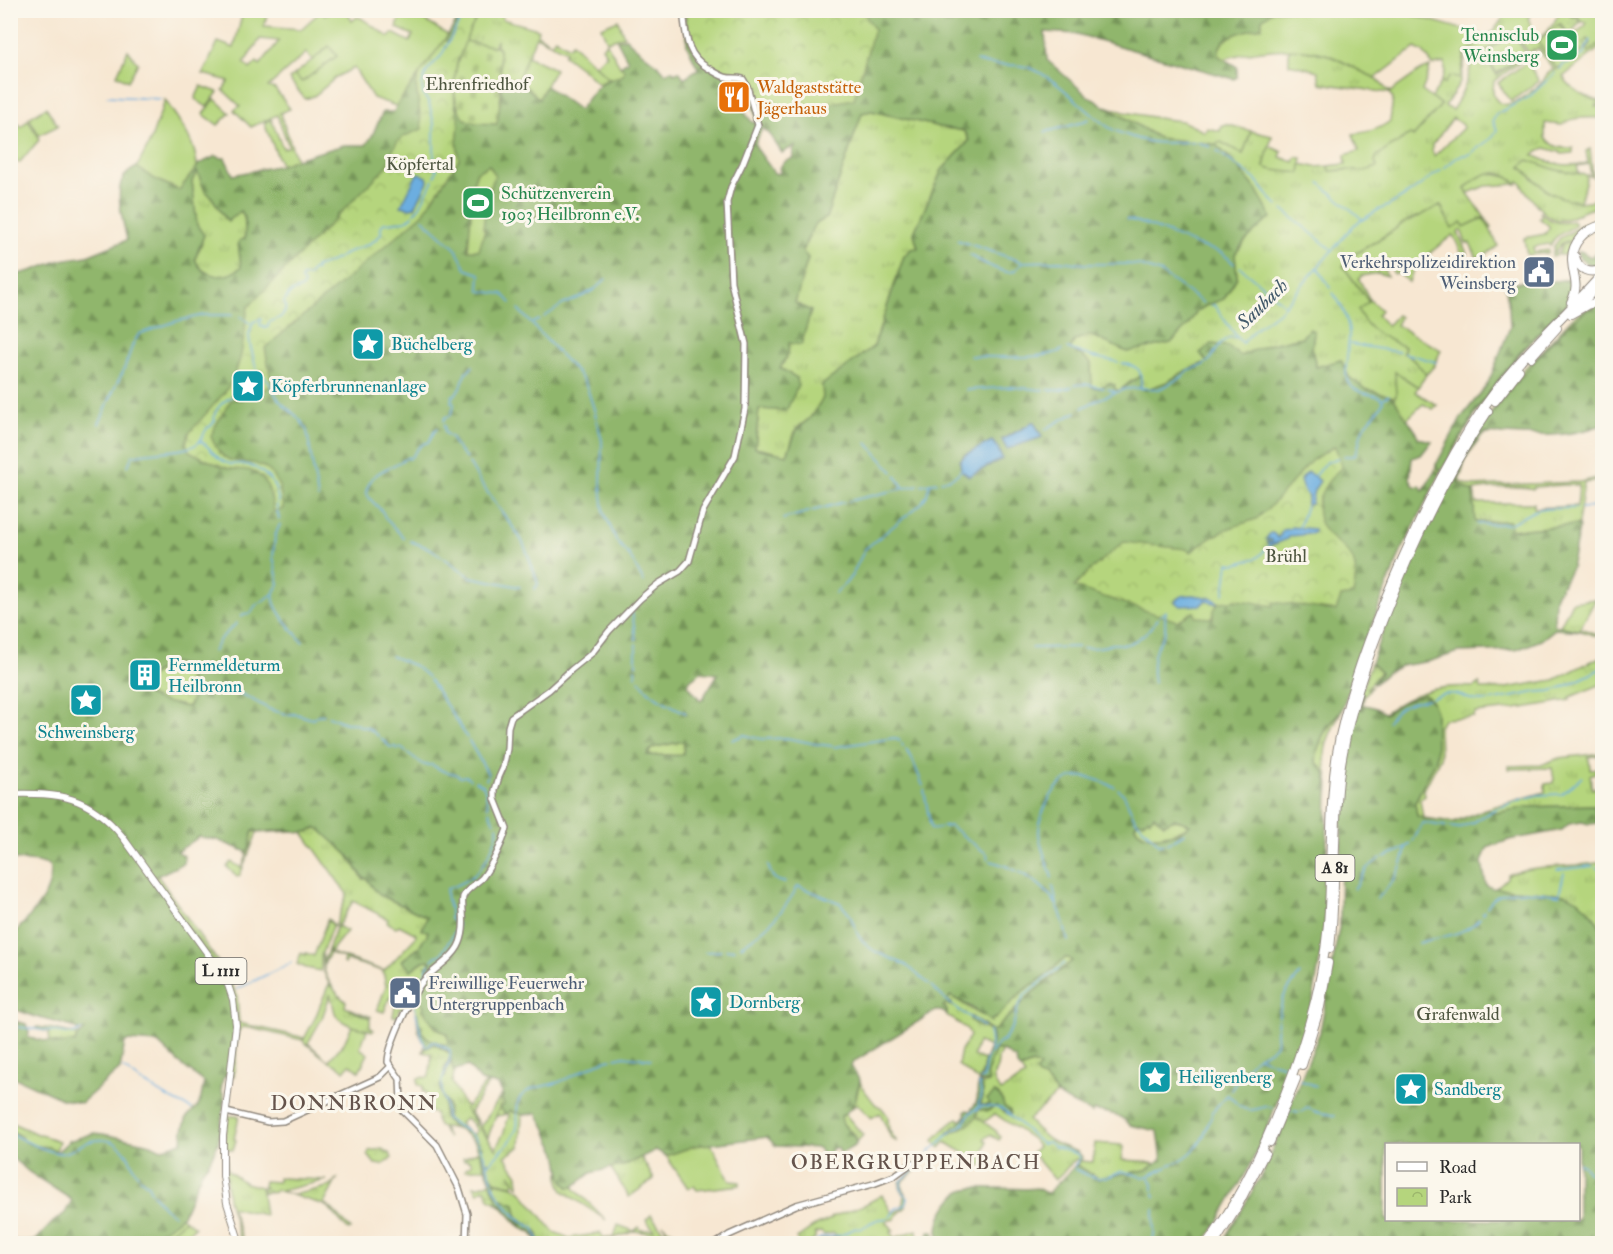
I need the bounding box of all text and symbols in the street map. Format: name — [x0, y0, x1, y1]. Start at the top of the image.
place label: Tennisclub Weinsberg — [1461, 24, 1540, 68]
sports icon: Tennisclub Weinsberg — [1544, 27, 1580, 63]
park label: Ehrenfriedhof — [425, 73, 532, 96]
place label: Waldgaststätte Jägerhaus — [756, 76, 862, 120]
restaurant icon: Waldgaststätte Jägerhaus — [716, 79, 752, 115]
park label: Köpfertal — [386, 153, 454, 176]
place label: Schützenverein 1903 Heilbronn e.V. — [501, 182, 639, 226]
sports icon: Schützenverein 1903 Heilbronn e.V. — [460, 185, 496, 221]
place label: Verkehrspolizeidirektion Weinsberg — [1340, 251, 1517, 295]
public building icon: Verkehrspolizeidirektion Weinsberg — [1521, 254, 1557, 290]
water label: Saubach — [1230, 273, 1293, 335]
place icon: Büchelberg — [350, 326, 386, 362]
place label: Büchelberg — [391, 333, 474, 356]
place icon: Köpferbrunnenanlage — [230, 368, 266, 404]
place label: Köpferbrunnenanlage — [271, 375, 427, 398]
park label: Brühl — [1265, 545, 1307, 568]
place label: Fernmeldeturm Heilbronn — [168, 654, 281, 698]
building icon: Fernmeldeturm Heilbronn — [127, 657, 163, 693]
place icon: Schweinsberg — [68, 682, 104, 718]
place label: Schweinsberg — [37, 721, 136, 744]
road number: A 81 — [1316, 855, 1354, 881]
road number: L 1111 — [196, 958, 246, 984]
place label: Freiwillige Feuerwehr Untergruppenbach — [428, 972, 585, 1016]
public building icon: Freiwillige Feuerwehr Untergruppenbach — [387, 975, 423, 1011]
place icon: Dornberg — [688, 984, 724, 1020]
place label: Dornberg — [729, 991, 801, 1014]
park label: Grafenwald — [1416, 1003, 1500, 1026]
place icon: Heiligenberg — [1137, 1059, 1173, 1095]
place label: Heiligenberg — [1178, 1066, 1273, 1089]
place icon: Sandberg — [1393, 1071, 1429, 1107]
place label: Sandberg — [1434, 1078, 1502, 1101]
district label: DONNBRONN — [270, 1090, 438, 1117]
legend — [1385, 1143, 1580, 1221]
district label: OBERGRUPPENBACH — [791, 1149, 1041, 1176]
text: Road — [1439, 1156, 1477, 1179]
text: Park — [1439, 1186, 1472, 1209]

